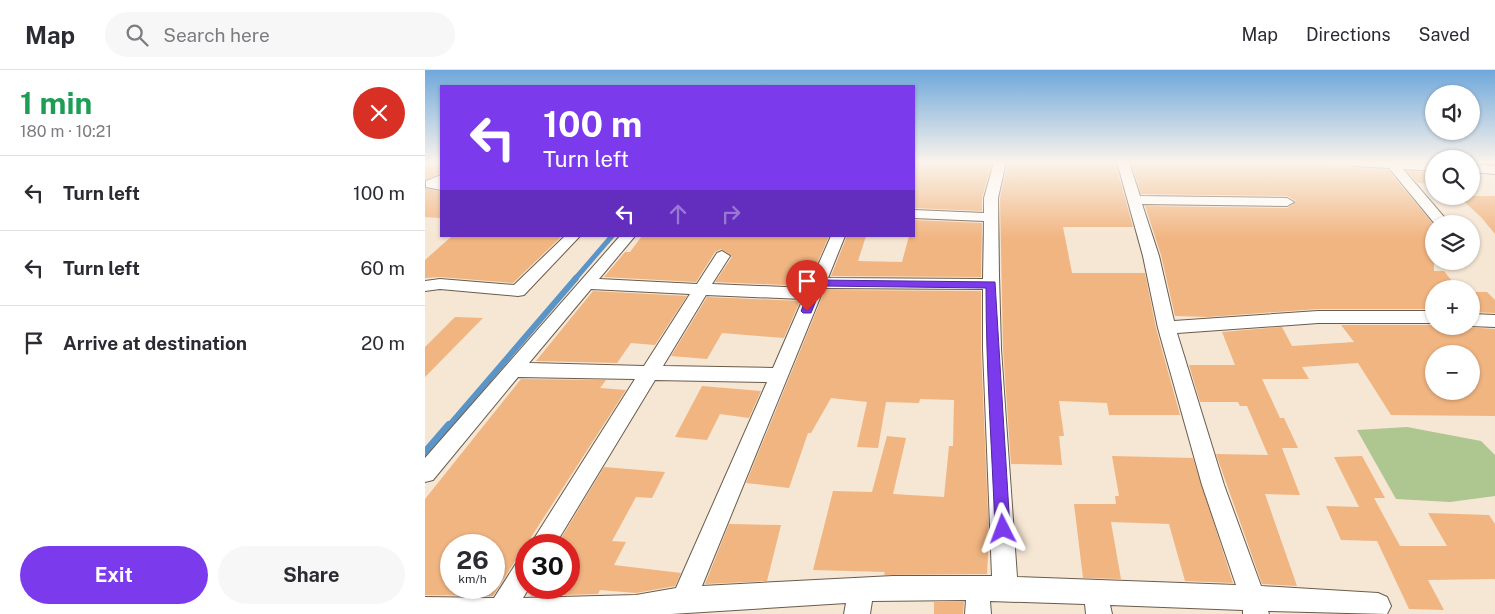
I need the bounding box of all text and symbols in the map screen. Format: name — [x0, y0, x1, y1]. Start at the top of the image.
search box — [105, 12, 455, 57]
text: Map — [25, 21, 75, 49]
icon: search — [123, 21, 151, 49]
text: Search here — [163, 24, 270, 46]
text: Map — [1241, 24, 1278, 45]
text: Directions — [1306, 24, 1391, 45]
text: Saved — [1419, 24, 1470, 45]
text: 1 min — [20, 85, 92, 121]
map controls — [1425, 85, 1480, 400]
button: sound — [1425, 85, 1480, 140]
button: close — [353, 87, 405, 139]
text: 100 m — [543, 104, 642, 145]
icon: left — [460, 105, 525, 170]
text: 180 m · 10:21 — [20, 122, 112, 141]
text: Turn left — [543, 146, 629, 172]
button: search — [1425, 150, 1480, 205]
icon: left — [20, 179, 48, 207]
text: Turn left — [63, 182, 140, 204]
text: 100 m — [353, 182, 405, 204]
icon: left — [611, 200, 639, 228]
icon: ahead — [664, 200, 692, 228]
icon: right — [717, 200, 745, 228]
button: layers — [1425, 215, 1480, 270]
icon: left — [20, 254, 48, 282]
text: Turn left — [63, 257, 140, 279]
text: 60 m — [361, 257, 405, 279]
pin — [786, 260, 828, 311]
icon: arrive — [793, 267, 821, 295]
button: + — [1425, 280, 1480, 335]
icon: arrive — [20, 329, 48, 357]
text: Arrive at destination — [63, 332, 247, 354]
text: 20 m — [361, 332, 405, 354]
button: − — [1425, 345, 1480, 400]
position arrow — [976, 502, 1028, 554]
speed limit sign: 30 — [515, 534, 580, 599]
text: 26 — [456, 545, 489, 575]
button: Exit — [20, 546, 208, 604]
button: Share — [218, 546, 405, 604]
text: km/h — [458, 572, 487, 586]

